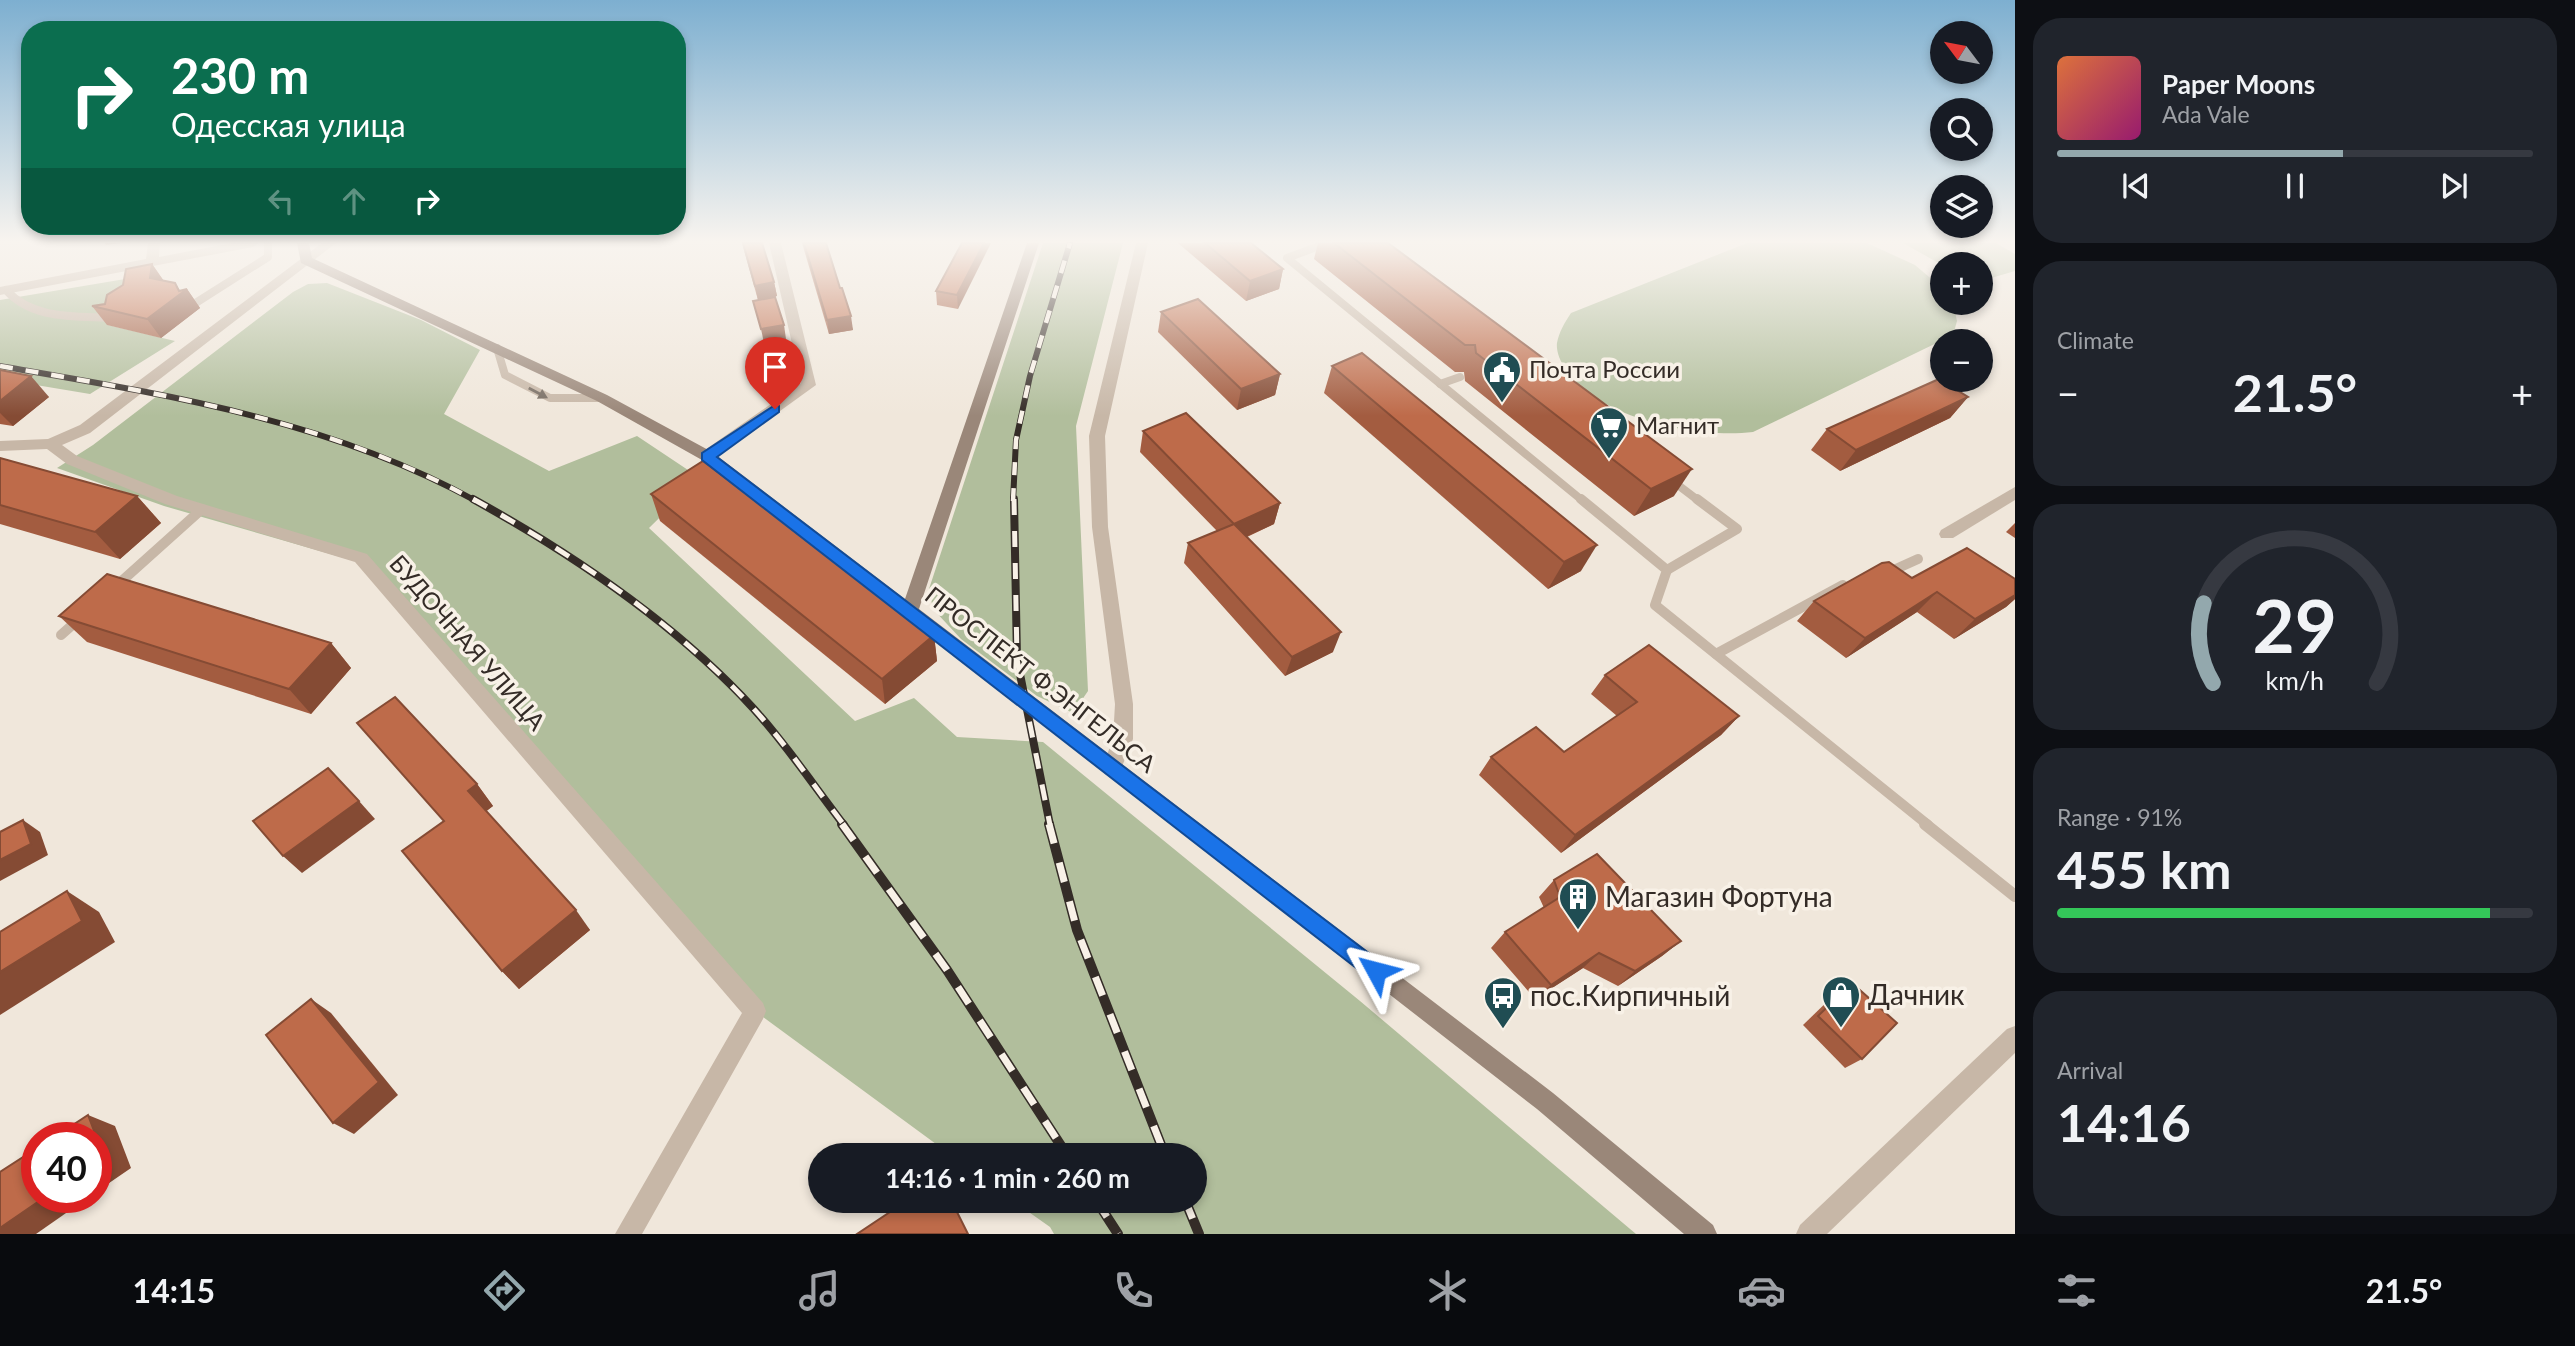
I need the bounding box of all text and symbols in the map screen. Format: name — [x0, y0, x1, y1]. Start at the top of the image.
north arrow — [1930, 21, 1993, 84]
map controls — [1930, 21, 1993, 392]
text: 230 m — [171, 46, 309, 104]
icon: right — [56, 49, 147, 140]
text: Paper Moons — [2162, 68, 2315, 100]
button: search — [1930, 98, 1993, 161]
text: Ada Vale — [2162, 100, 2250, 128]
text: Одесская улица — [171, 105, 406, 144]
icon: previous — [2117, 167, 2155, 205]
icon: pause — [2276, 167, 2314, 205]
icon: next — [2435, 167, 2473, 205]
button: layers — [1930, 175, 1993, 238]
icon: left — [262, 182, 300, 220]
icon: ahead — [335, 182, 373, 220]
icon: right — [408, 182, 446, 220]
button: + — [1930, 252, 1993, 315]
text: Climate — [2057, 326, 2134, 354]
button: − — [1930, 329, 1993, 392]
pin — [745, 337, 805, 409]
icon: arrive — [756, 348, 794, 386]
public building icon: Почта России — [1481, 349, 1523, 404]
place label: Почта России — [1529, 354, 1680, 383]
text: 21.5° — [2233, 361, 2357, 423]
text: − — [2057, 370, 2079, 416]
text: + — [2511, 370, 2533, 416]
one-way arrow — [528, 387, 548, 398]
supermarket icon: Магнит — [1588, 405, 1630, 460]
place label: Магнит — [1636, 410, 1719, 439]
street label: БУДОЧНАЯ УЛИЦА — [384, 548, 553, 736]
street label: ПРОСПЕКТ Ф.ЭНГЕЛЬСА — [920, 580, 1163, 778]
text: 29 — [2253, 581, 2337, 669]
text: km/h — [2266, 665, 2324, 695]
text: Range · 91% — [2057, 803, 2182, 831]
text: 455 km — [2057, 838, 2231, 900]
building icon: Магазин Фортуна — [1557, 876, 1599, 931]
place label: Магазин Фортуна — [1605, 879, 1833, 913]
position arrow — [1339, 934, 1413, 1008]
shop icon: Дачник — [1820, 974, 1862, 1029]
bus stop icon: пос.Кирпичный — [1482, 975, 1524, 1030]
place label: Дачник — [1868, 977, 1965, 1011]
place label: пос.Кирпичный — [1530, 978, 1730, 1012]
text: Arrival — [2057, 1056, 2123, 1084]
text: 14:16 — [2057, 1091, 2191, 1153]
speed limit sign: 40 — [21, 1122, 112, 1213]
text: 14:16 · 1 min · 260 m — [885, 1162, 1130, 1194]
icon: directions — [480, 1266, 529, 1315]
icon: music — [795, 1266, 844, 1315]
icon: phone — [1109, 1266, 1158, 1315]
icon: climate — [1423, 1266, 1472, 1315]
icon: car — [1737, 1266, 1786, 1315]
icon: filters — [2052, 1266, 2101, 1315]
text: 14:15 — [133, 1271, 215, 1310]
text: 21.5° — [2366, 1271, 2442, 1310]

